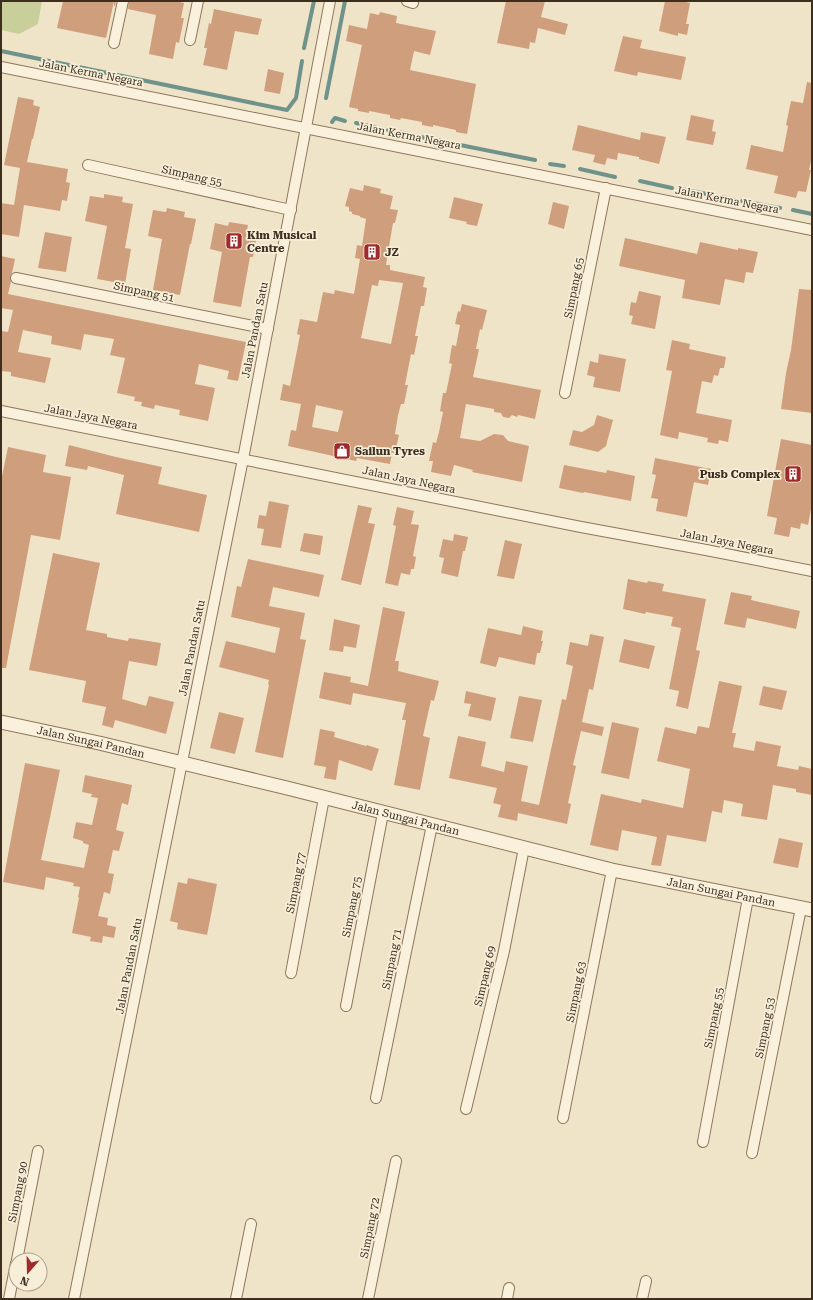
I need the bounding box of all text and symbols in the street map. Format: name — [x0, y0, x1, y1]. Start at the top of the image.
street label: Jalan Kerma Negara — [38, 57, 144, 89]
street label: Jalan Kerma Negara — [356, 120, 462, 152]
street label: Simpang 55 — [160, 163, 224, 189]
street label: Jalan Kerma Negara — [674, 184, 780, 216]
place label: Kim Musical Centre — [247, 229, 317, 255]
building icon: Kim Musical Centre — [224, 231, 244, 251]
building icon: JZ — [362, 242, 382, 262]
place label: JZ — [385, 246, 399, 259]
street label: Simpang 65 — [562, 256, 586, 320]
street label: Simpang 51 — [112, 279, 176, 305]
street label: Jalan Pandan Satu — [239, 281, 271, 379]
street label: Jalan Jaya Negara — [43, 402, 139, 432]
shop icon: Sailun Tyres — [332, 441, 352, 461]
place label: Sailun Tyres — [355, 445, 425, 458]
street label: Jalan Jaya Negara — [361, 464, 457, 496]
building icon: Pusb Complex — [783, 464, 803, 484]
place label: Pusb Complex — [700, 468, 780, 481]
street label: Jalan Jaya Negara — [679, 527, 775, 557]
street label: Jalan Pandan Satu — [176, 599, 208, 697]
street label: Jalan Sungai Pandan — [36, 723, 146, 760]
street label: Jalan Sungai Pandan — [351, 798, 461, 838]
street label: Simpang 77 — [284, 851, 308, 915]
street label: Simpang 75 — [340, 875, 364, 939]
street label: Jalan Sungai Pandan — [666, 875, 777, 909]
street label: Jalan Pandan Satu — [113, 917, 145, 1015]
street label: Simpang 71 — [380, 927, 404, 991]
street label: Simpang 69 — [472, 944, 498, 1008]
street label: Simpang 63 — [564, 960, 588, 1024]
street label: Simpang 55 — [702, 986, 726, 1050]
street label: Simpang 53 — [753, 996, 777, 1060]
street label: Simpang 90 — [6, 1160, 30, 1224]
street label: Simpang 72 — [358, 1196, 382, 1260]
north arrow — [8, 1252, 48, 1292]
text: N — [18, 1273, 31, 1288]

